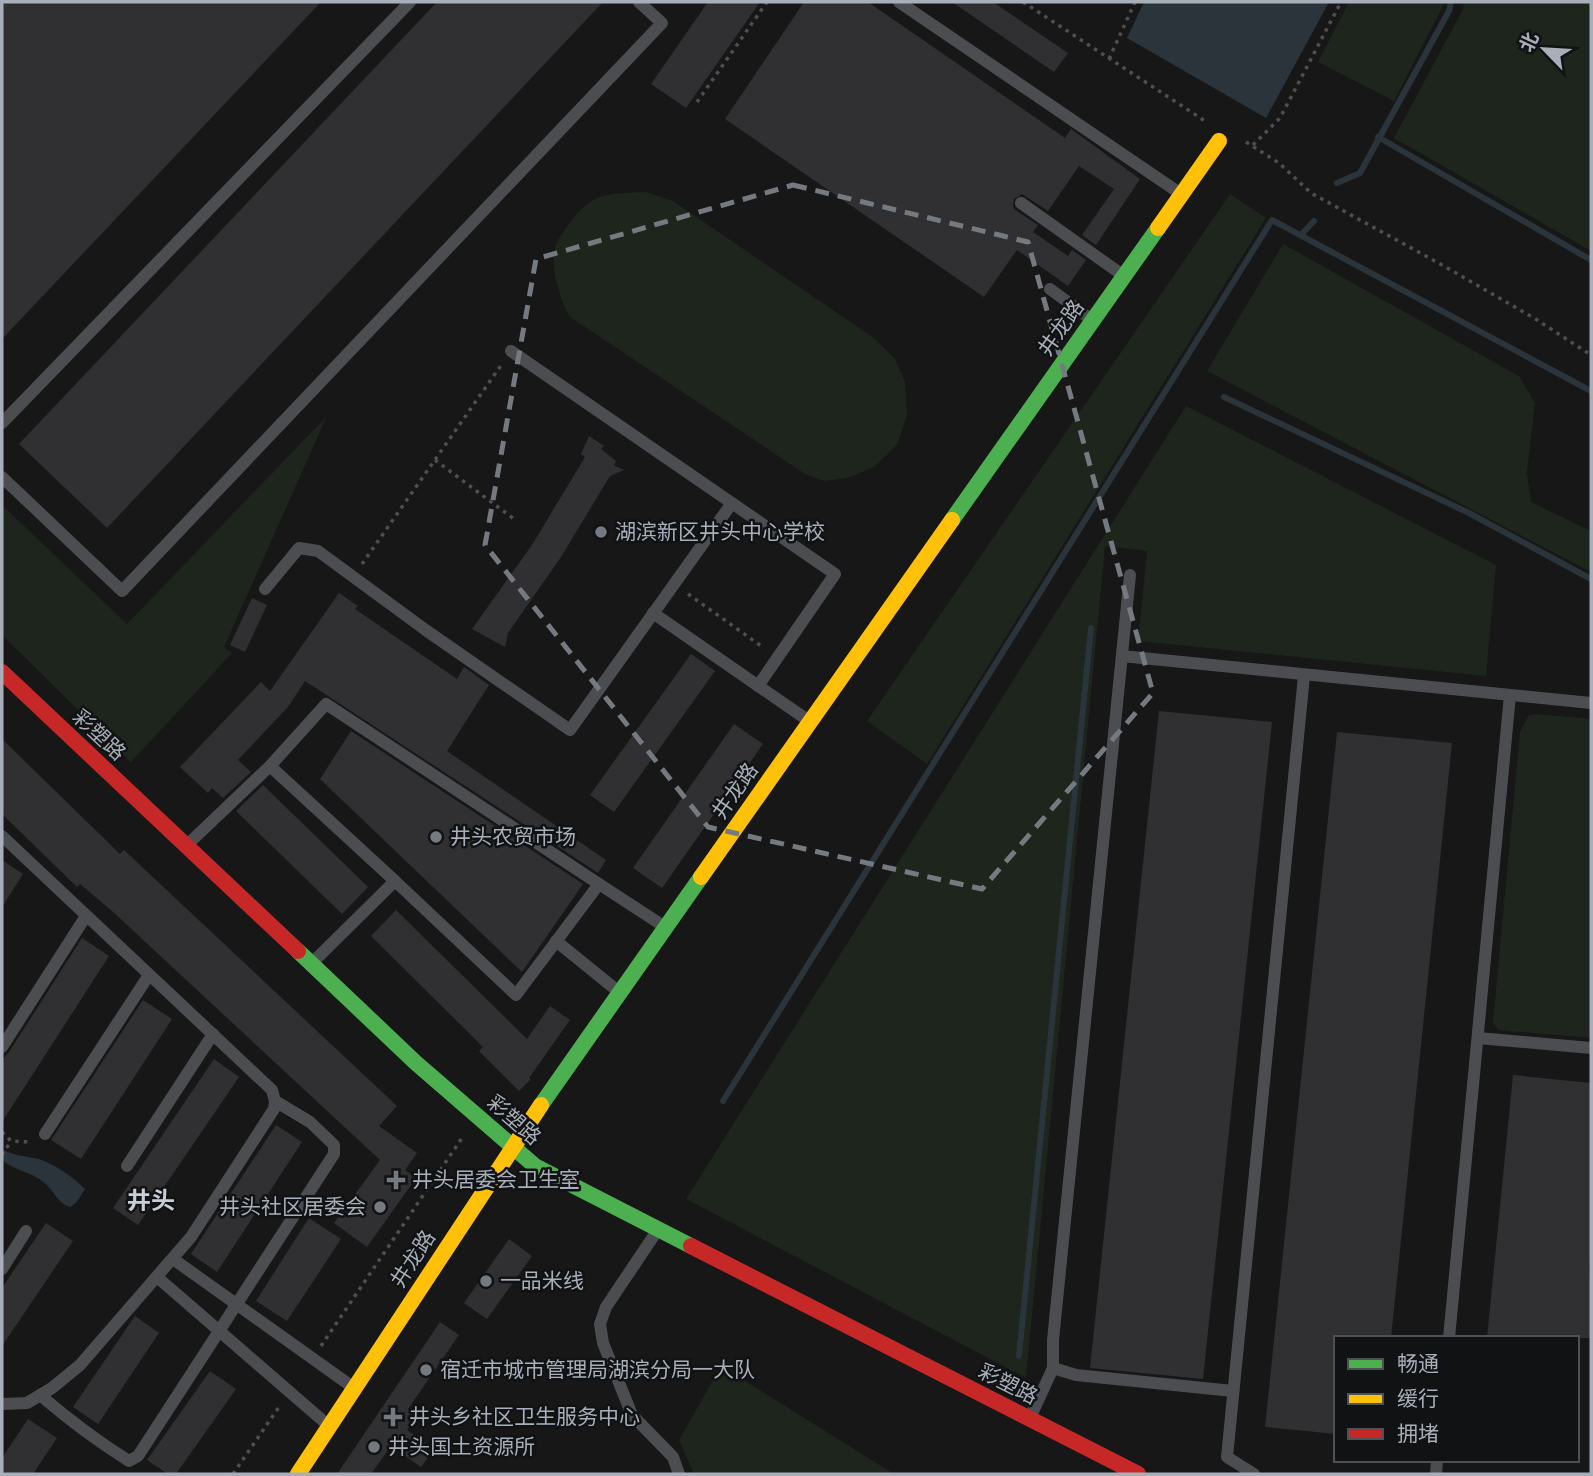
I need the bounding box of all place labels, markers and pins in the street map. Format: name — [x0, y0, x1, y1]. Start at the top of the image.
place label: 湖滨新区井头中心学校 — [615, 518, 825, 543]
marker: 湖滨新区井头中心学校 — [593, 524, 609, 540]
place label: 井头农贸市场 — [450, 823, 576, 848]
marker: 井头农贸市场 — [428, 829, 444, 845]
place label: 井头居委会卫生室 — [412, 1166, 580, 1191]
marker: 井头居委会卫生室 — [386, 1170, 406, 1190]
place label: 井头社区居委会 — [219, 1193, 366, 1218]
marker: 井头社区居委会 — [372, 1199, 388, 1215]
place label: 一品米线 — [500, 1267, 584, 1292]
marker: 一品米线 — [478, 1273, 494, 1289]
place label: 宿迁市城市管理局湖滨分局一大队 — [440, 1356, 755, 1381]
marker: 宿迁市城市管理局湖滨分局一大队 — [418, 1362, 434, 1378]
place label: 井头乡社区卫生服务中心 — [409, 1403, 640, 1428]
marker: 井头乡社区卫生服务中心 — [383, 1407, 403, 1427]
place label: 井头国土资源所 — [388, 1433, 535, 1458]
marker: 井头国土资源所 — [366, 1439, 382, 1455]

